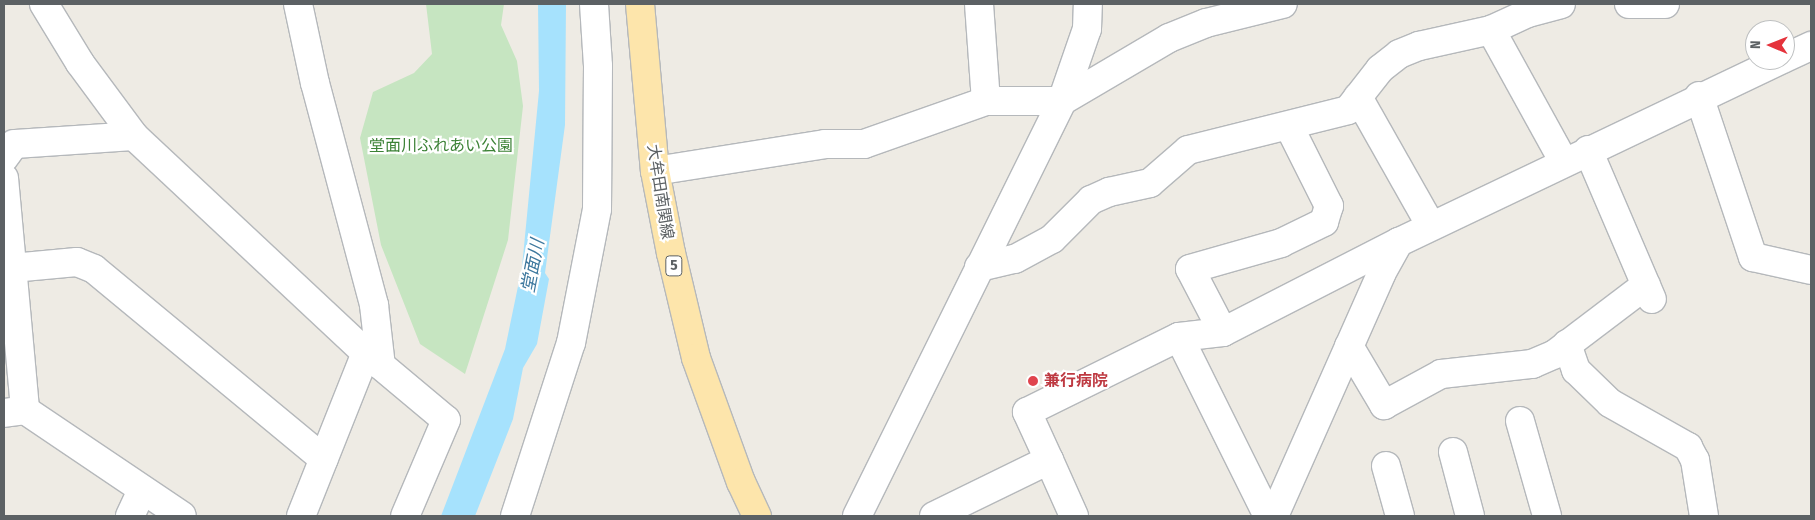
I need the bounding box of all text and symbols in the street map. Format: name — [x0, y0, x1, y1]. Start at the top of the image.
north arrow — [1745, 20, 1795, 70]
text: N — [1747, 40, 1764, 49]
park label: 堂面川ふれあい公園 — [369, 136, 513, 156]
street label: 大牟田南関線 — [643, 143, 677, 241]
water label: 堂面川 — [517, 237, 549, 295]
road number: 5 — [665, 254, 683, 278]
place label: 兼行病院 — [1044, 371, 1108, 391]
marker: 兼行病院 — [1026, 374, 1040, 388]

